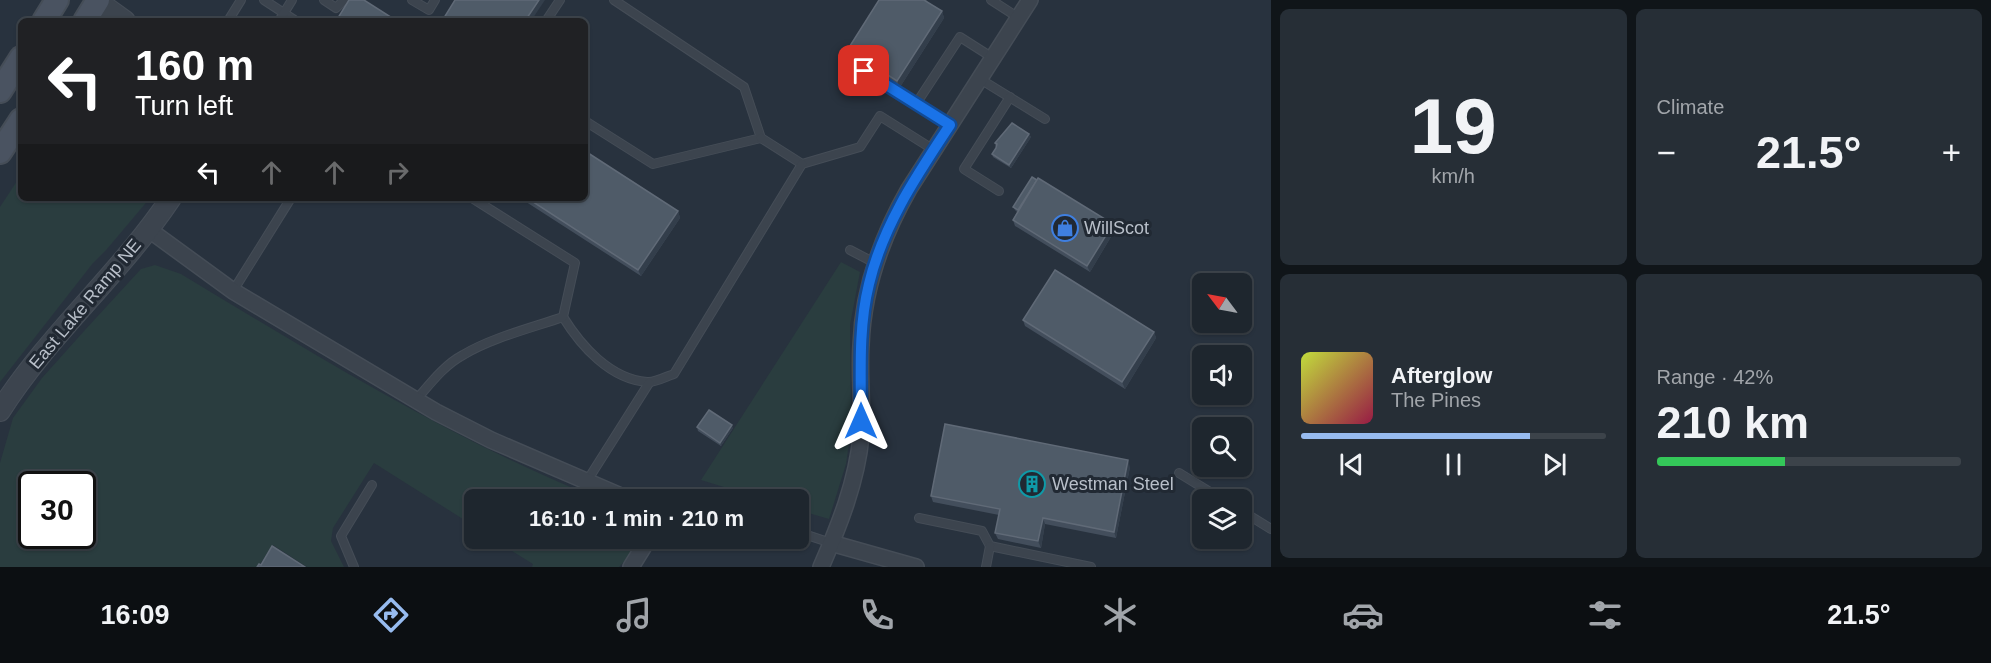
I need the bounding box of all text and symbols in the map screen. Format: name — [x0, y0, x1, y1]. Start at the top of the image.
icon: left — [36, 42, 114, 120]
text: 160 m — [135, 42, 254, 89]
pin — [838, 45, 889, 96]
icon: arrive — [847, 54, 880, 87]
text: 19 — [1410, 82, 1497, 170]
text: Turn left — [135, 91, 233, 121]
text: Climate — [1657, 96, 1724, 118]
text: 21.5° — [1756, 127, 1862, 178]
text: − — [1657, 134, 1676, 171]
text: + — [1942, 134, 1961, 171]
icon: left — [192, 156, 225, 189]
icon: ahead — [255, 156, 288, 189]
icon: ahead — [318, 156, 351, 189]
icon: right — [381, 156, 414, 189]
text: km/h — [1432, 165, 1475, 187]
shop icon: WillScot — [1050, 213, 1080, 243]
place label: WillScot — [1084, 218, 1149, 238]
street label: East Lake Ramp NE — [25, 235, 145, 373]
north arrow — [1192, 273, 1252, 333]
map controls — [1192, 273, 1252, 549]
button: sound — [1192, 345, 1252, 405]
text: Afterglow — [1391, 363, 1492, 388]
text: Range · 42% — [1657, 366, 1773, 388]
position arrow — [829, 389, 893, 453]
text: The Pines — [1391, 389, 1481, 411]
text: 210 km — [1657, 397, 1809, 448]
button: search — [1192, 417, 1252, 477]
icon: previous — [1335, 448, 1368, 481]
icon: pause — [1437, 448, 1470, 481]
icon: next — [1538, 448, 1571, 481]
building icon: Westman Steel — [1017, 469, 1047, 499]
speed limit sign: 30 — [18, 471, 96, 549]
place label: Westman Steel — [1052, 474, 1174, 494]
button: layers — [1192, 489, 1252, 549]
text: 16:10 · 1 min · 210 m — [529, 506, 744, 531]
icon: directions — [370, 594, 412, 636]
icon: music — [613, 594, 655, 636]
icon: phone — [856, 594, 898, 636]
icon: climate — [1099, 594, 1141, 636]
icon: car — [1342, 594, 1384, 636]
icon: filters — [1584, 594, 1626, 636]
text: 16:09 — [100, 600, 169, 630]
text: 21.5° — [1827, 600, 1891, 630]

